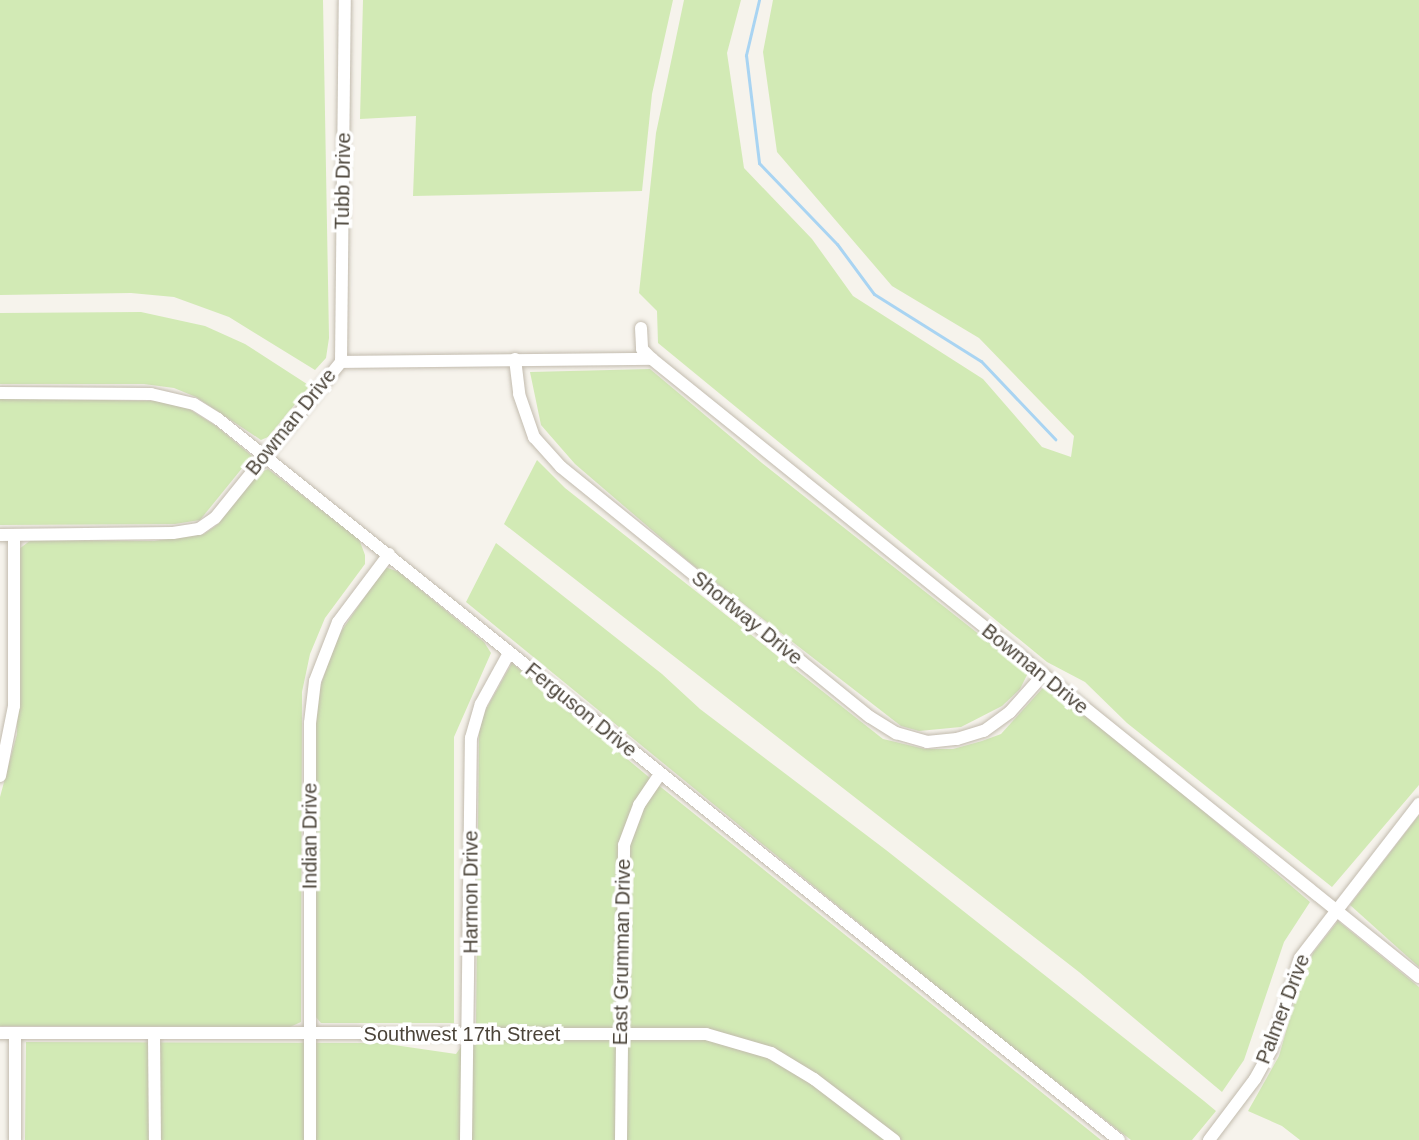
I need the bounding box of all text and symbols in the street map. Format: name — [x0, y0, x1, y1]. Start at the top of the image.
street label: Tubb Drive — [330, 132, 356, 230]
street label: Bowman Drive — [241, 364, 341, 480]
street label: Shortway Drive — [687, 566, 807, 670]
street label: Bowman Drive — [977, 619, 1093, 719]
street label: Ferguson Drive — [520, 658, 642, 762]
street label: Indian Drive — [298, 783, 322, 889]
street label: Harmon Drive — [459, 830, 483, 954]
street label: East Grumman Drive — [608, 858, 636, 1046]
street label: Palmer Drive — [1251, 951, 1315, 1067]
street label: Southwest 17th Street — [364, 1022, 560, 1046]

